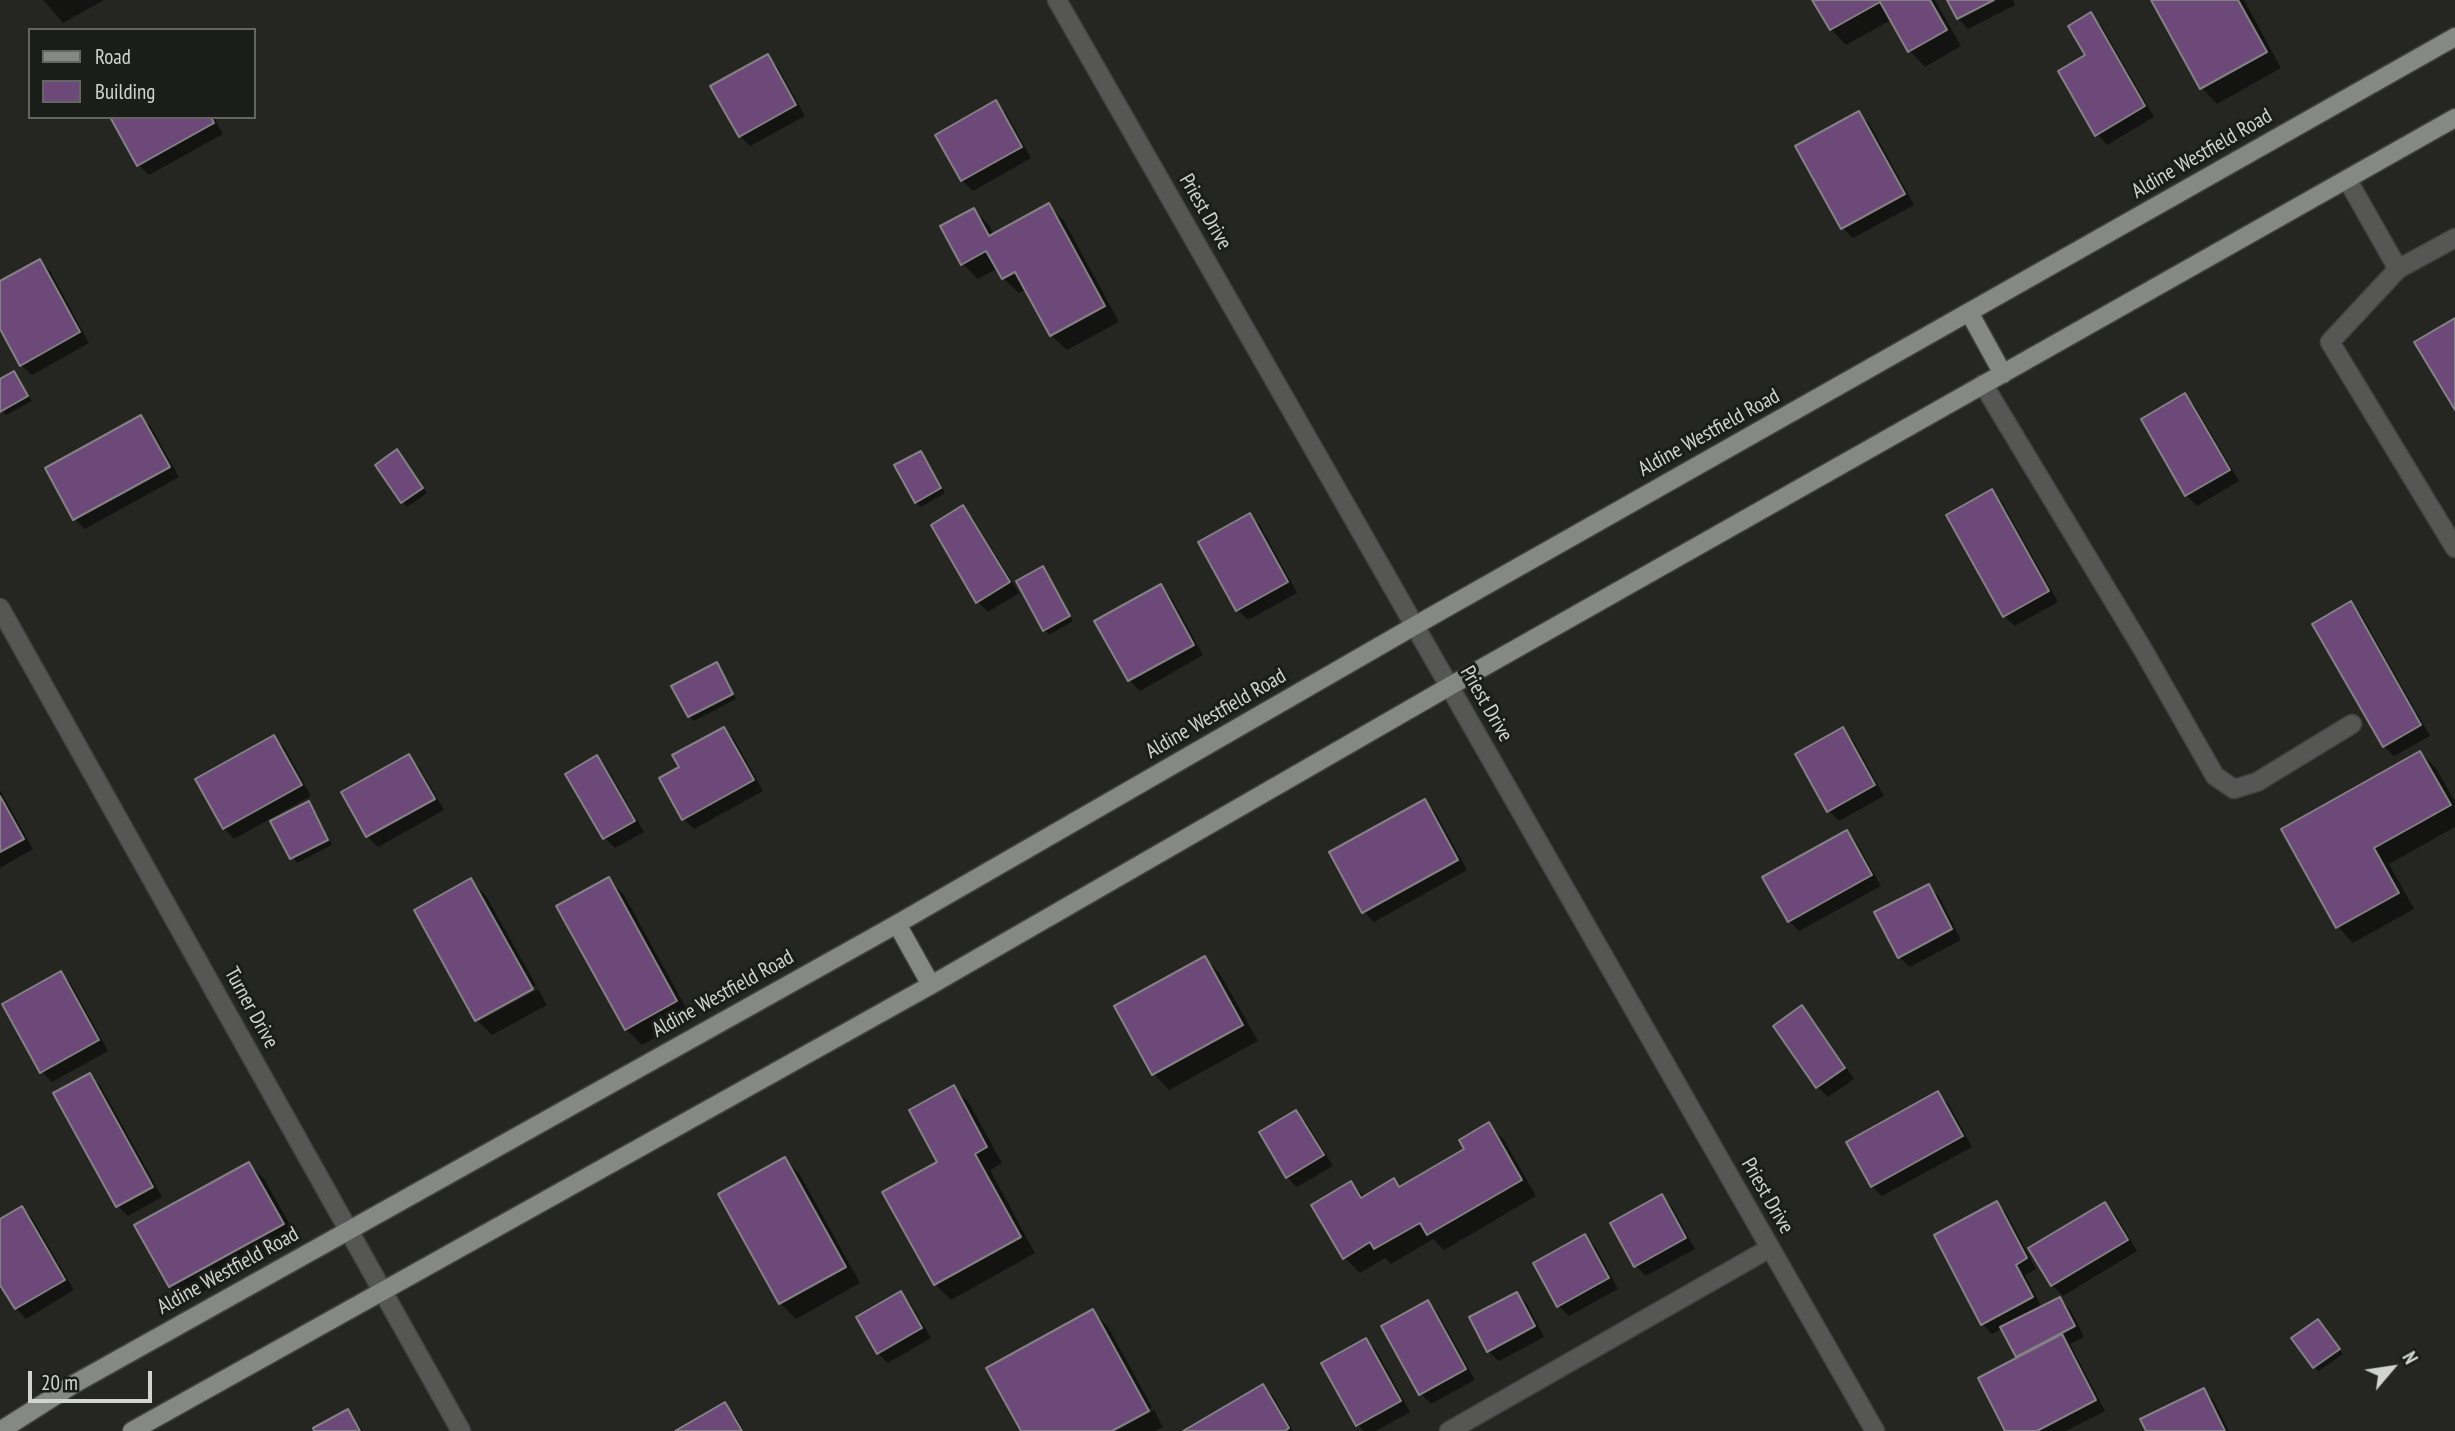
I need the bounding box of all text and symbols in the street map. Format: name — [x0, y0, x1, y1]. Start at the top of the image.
legend — [28, 28, 256, 119]
text: Road — [95, 43, 131, 70]
text: Building — [95, 78, 155, 105]
street label: Aldine Westfield Road — [2127, 104, 2277, 204]
street label: Priest Drive — [1173, 170, 1237, 254]
street label: Aldine Westfield Road — [1634, 384, 1784, 482]
street label: Priest Drive — [1454, 662, 1518, 746]
street label: Aldine Westfield Road — [1141, 664, 1291, 764]
street label: Aldine Westfield Road — [648, 945, 798, 1043]
street label: Turner Drive — [218, 963, 284, 1053]
street label: Priest Drive — [1735, 1154, 1799, 1238]
street label: Aldine Westfield Road — [153, 1222, 303, 1320]
north arrow — [2357, 1333, 2427, 1403]
text: N — [2397, 1348, 2423, 1368]
scale bar — [32, 1358, 156, 1402]
text: 20 m — [41, 1369, 78, 1396]

